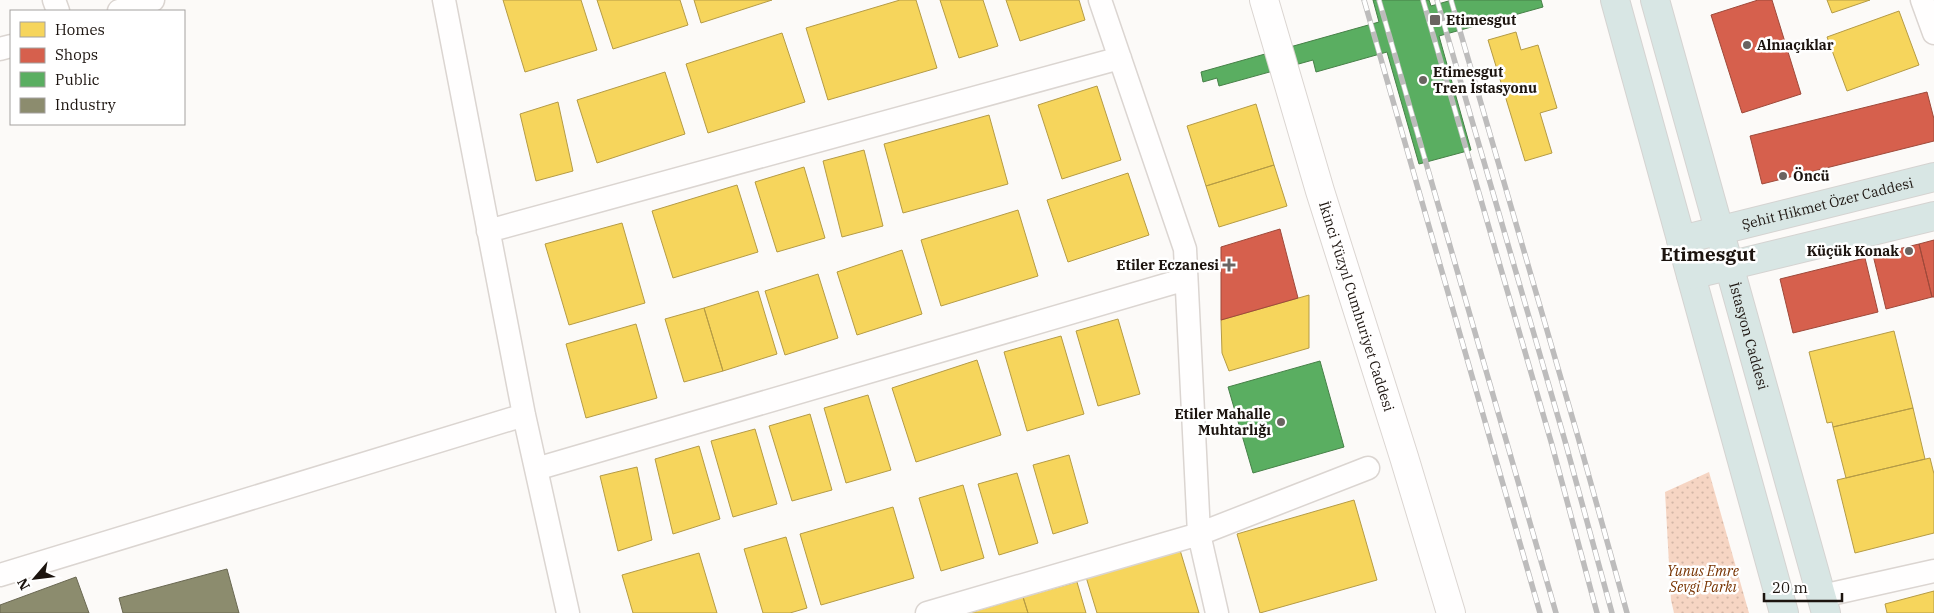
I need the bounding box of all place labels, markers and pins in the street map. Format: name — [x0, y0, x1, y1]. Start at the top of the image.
place label: Etimesgut — [1446, 11, 1516, 29]
marker: Etimesgut — [1428, 13, 1442, 27]
place label: Alnıaçıklar — [1757, 36, 1834, 54]
marker: Alnıaçıklar — [1741, 39, 1753, 51]
place label: Etimesgut Tren İstasyonu — [1433, 63, 1537, 97]
marker: Etimesgut Tren İstasyonu — [1417, 74, 1429, 86]
place label: Öncü — [1793, 167, 1829, 185]
marker: Öncü — [1777, 170, 1789, 182]
place label: Küçük Konak — [1807, 242, 1899, 260]
marker: Küçük Konak — [1903, 245, 1915, 257]
place label: Etiler Eczanesi — [1116, 256, 1219, 274]
marker: Etiler Eczanesi — [1223, 259, 1235, 271]
place label: Etiler Mahalle Muhtarlığı — [1174, 405, 1271, 439]
marker: Etiler Mahalle Muhtarlığı — [1275, 416, 1287, 428]

